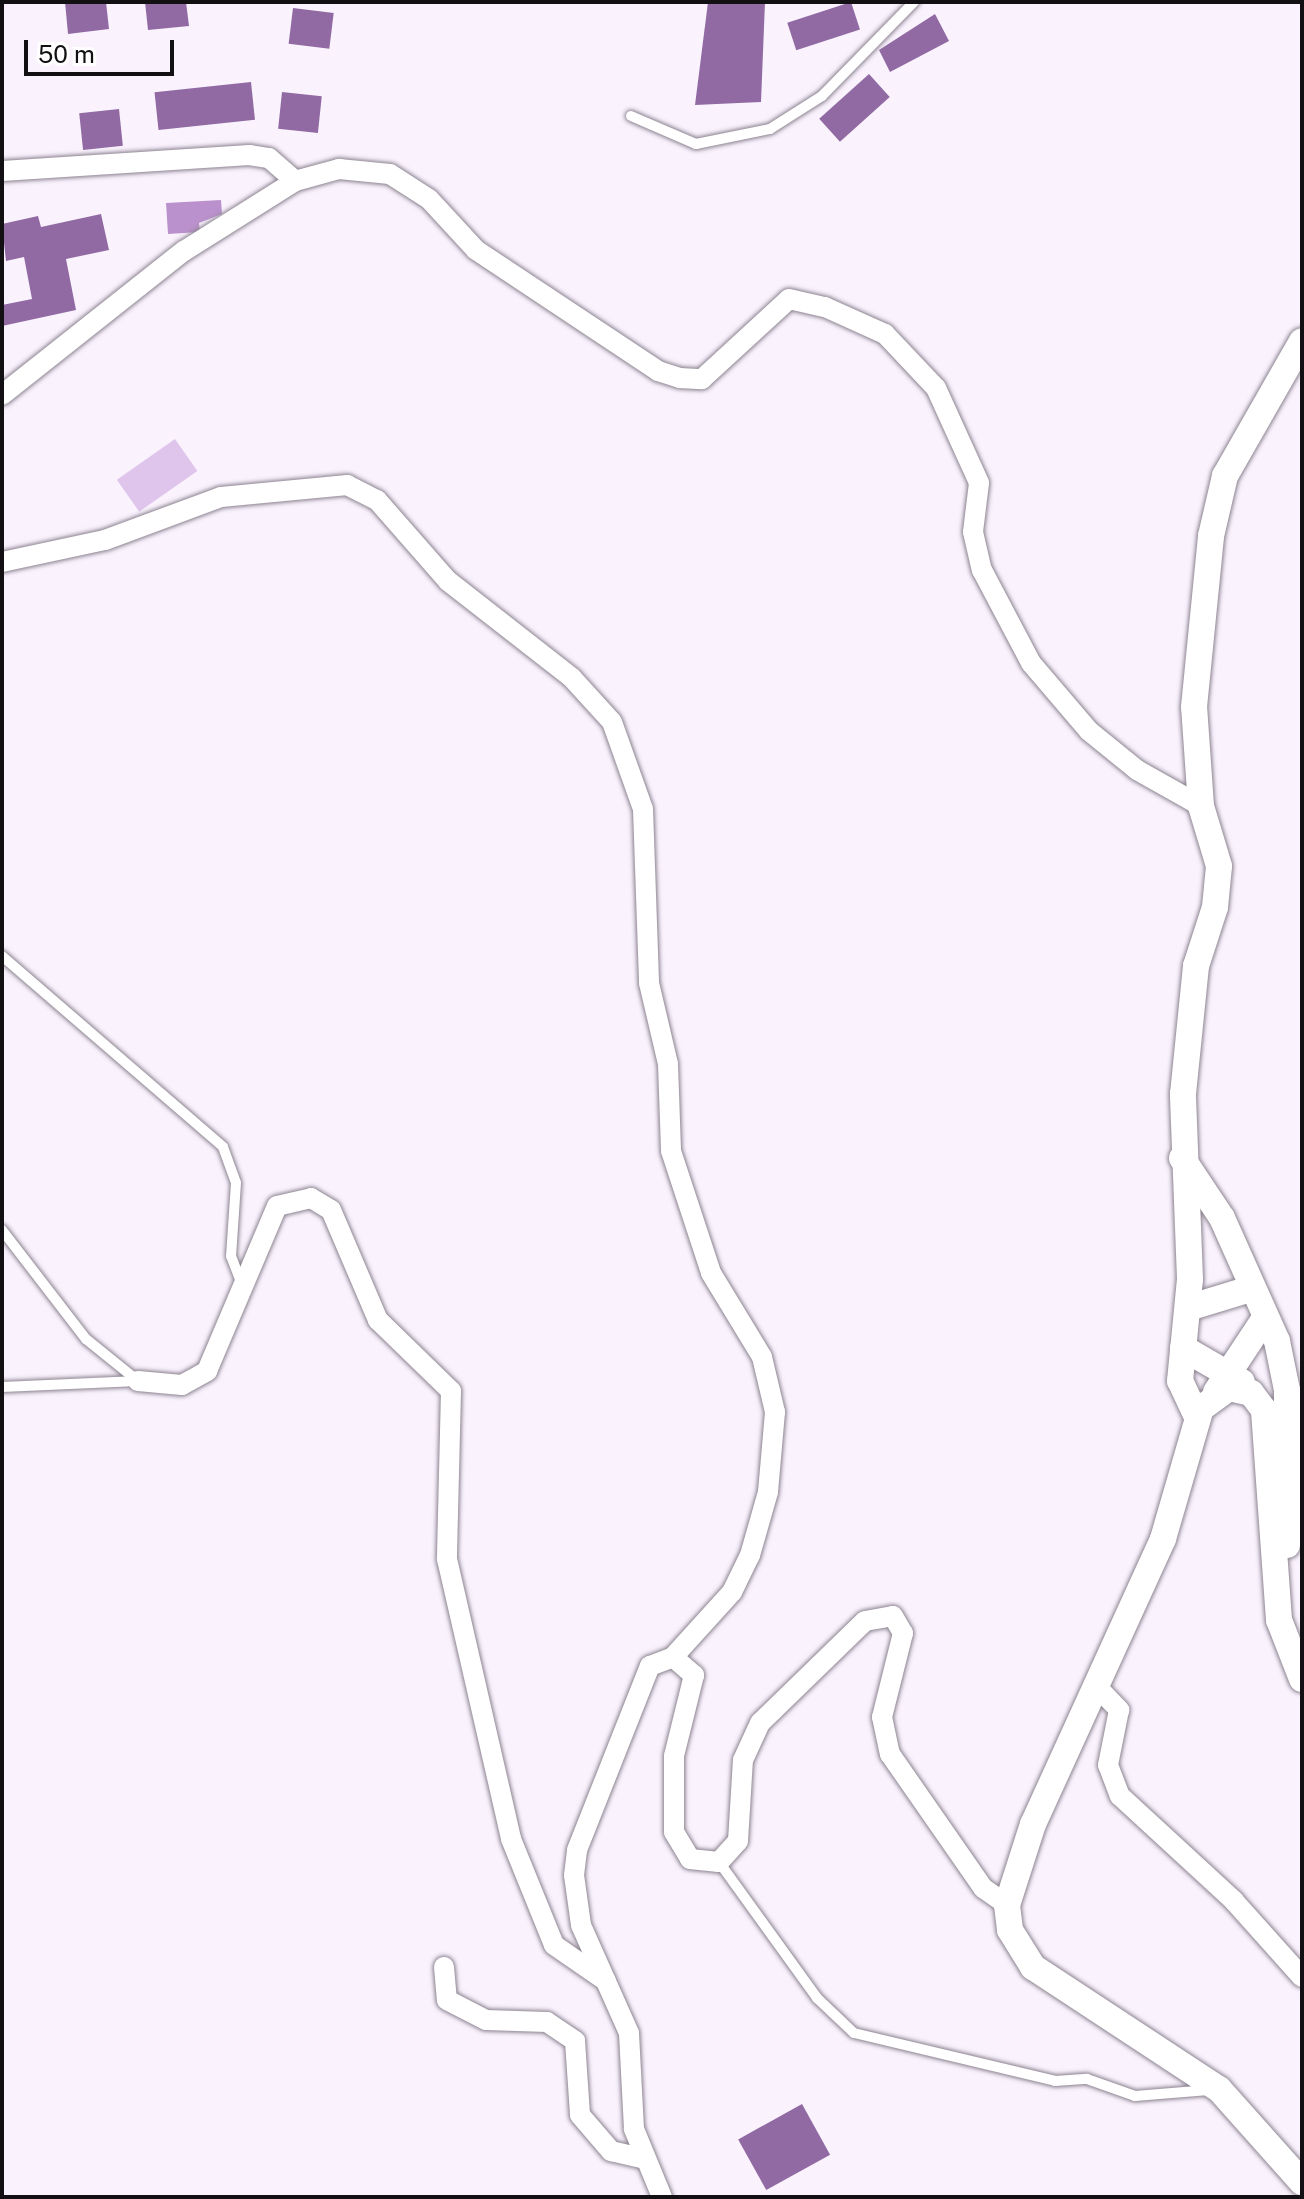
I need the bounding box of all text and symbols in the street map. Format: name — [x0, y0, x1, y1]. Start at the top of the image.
scale bar — [28, 24, 178, 74]
text: 50 m — [38, 40, 95, 68]

